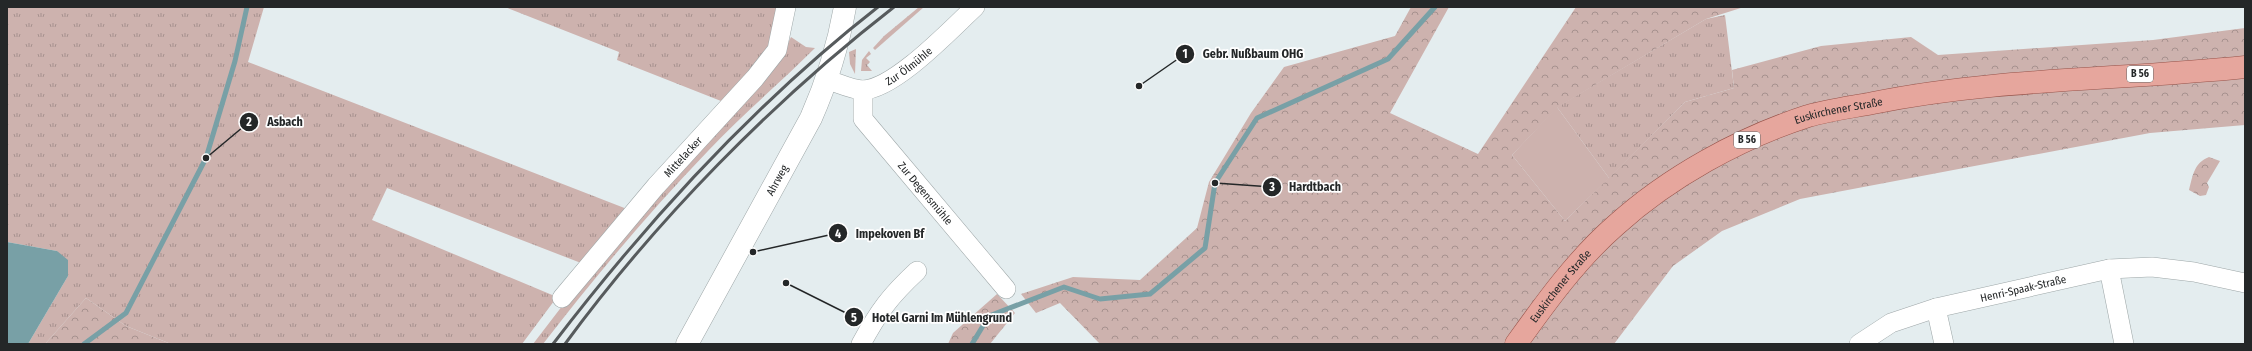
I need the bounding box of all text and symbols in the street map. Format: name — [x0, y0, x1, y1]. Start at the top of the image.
callout: Gebr. Nußbaum OHG — [1175, 42, 1312, 66]
street label: Zur Ölmühle — [883, 44, 935, 88]
text: 1 — [1182, 47, 1188, 61]
text: Gebr. Nußbaum OHG — [1203, 47, 1303, 61]
road number: B 56 — [2127, 66, 2153, 82]
street label: Euskirchener Straße — [1793, 95, 1884, 127]
callout: Asbach — [239, 110, 311, 134]
text: 2 — [245, 115, 252, 129]
text: Asbach — [266, 115, 303, 129]
road number: B 56 — [1734, 132, 1760, 148]
street label: Mittelacker — [661, 134, 705, 180]
street label: Zur Degensmühle — [895, 159, 956, 227]
street label: Ahrweg — [763, 162, 791, 198]
callout: Hardtbach — [1262, 175, 1349, 199]
text: 3 — [1268, 180, 1275, 194]
text: Hardtbach — [1289, 180, 1341, 194]
callout: Impekoven Bf — [828, 221, 932, 245]
text: 4 — [835, 227, 841, 241]
text: Impekoven Bf — [856, 227, 925, 241]
street label: Euskirchener Straße — [1527, 247, 1594, 325]
street label: Henri-Spaak-Straße — [1979, 272, 2067, 304]
callout: Hotel Garni Im Mühlengrund — [844, 305, 1020, 329]
text: 5 — [851, 311, 857, 325]
text: Hotel Garni Im Mühlengrund — [872, 311, 1012, 325]

